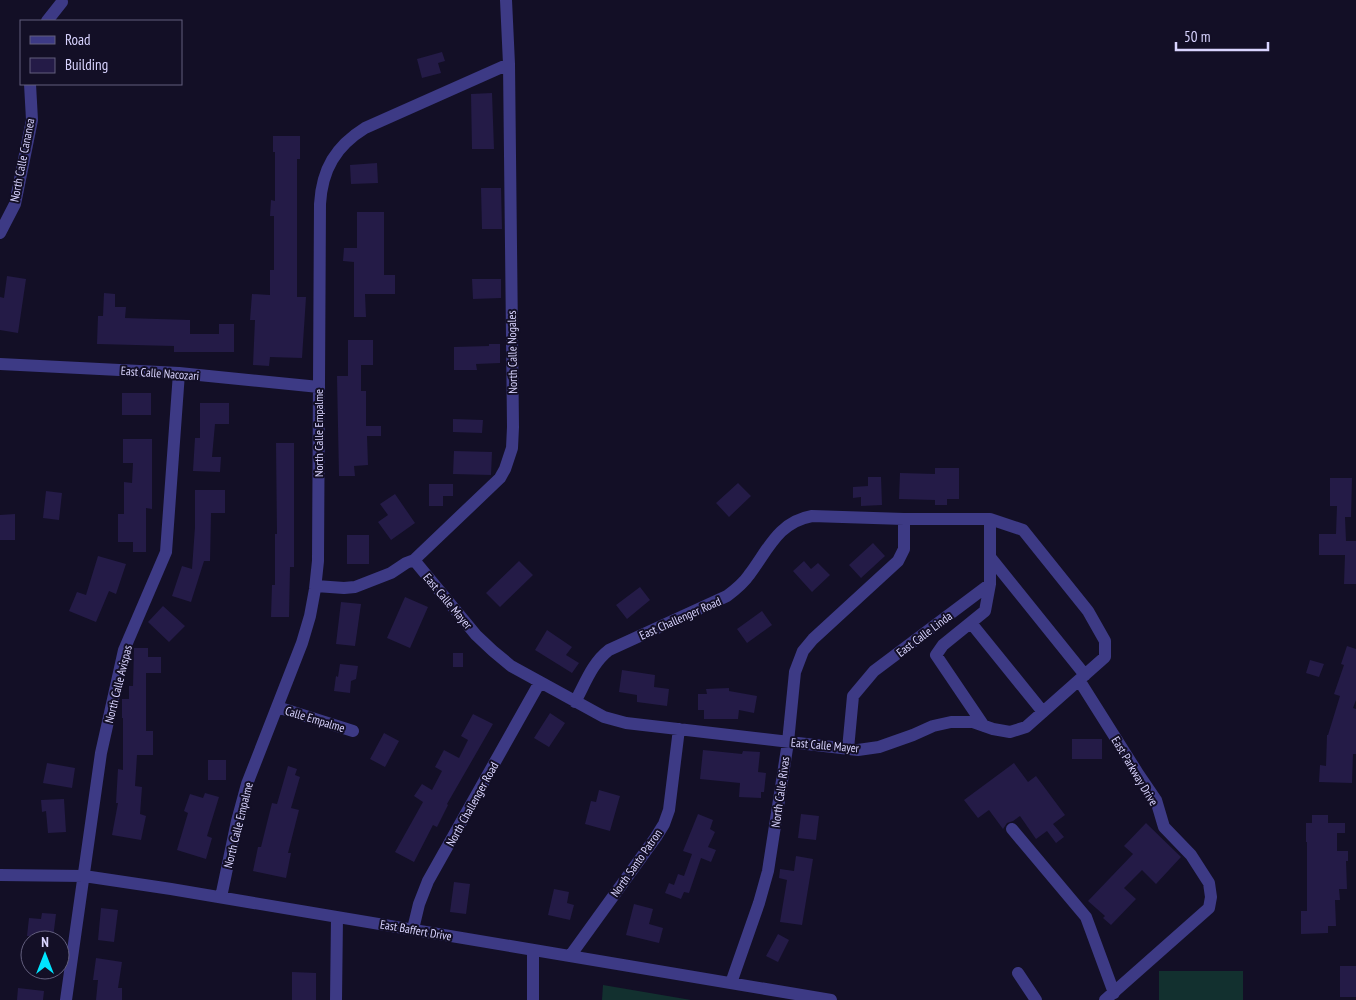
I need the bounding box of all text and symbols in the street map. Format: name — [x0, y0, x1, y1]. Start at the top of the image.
legend — [20, 20, 182, 85]
scale bar — [1176, 20, 1268, 52]
text: 50 m — [1184, 27, 1210, 46]
text: Road — [65, 30, 91, 49]
text: Building — [65, 55, 108, 74]
street label: North Calle Cananea — [7, 117, 37, 203]
street label: North Calle Nogales — [504, 310, 520, 394]
street label: East Calle Nacozari — [120, 363, 200, 383]
street label: North Calle Empalme — [311, 389, 326, 477]
street label: East Calle Mayer — [420, 570, 476, 633]
street label: East Challenger Road — [637, 593, 723, 643]
street label: East Calle Linda — [893, 608, 955, 660]
street label: North Calle Avispas — [101, 643, 135, 725]
street label: Calle Empalme — [283, 703, 347, 735]
street label: East Parkway Drive — [1108, 734, 1162, 808]
street label: East Calle Mayer — [790, 735, 860, 756]
street label: North Calle Rivas — [768, 756, 792, 828]
street label: North Challenger Road — [443, 759, 501, 849]
street label: North Calle Empalme — [220, 780, 256, 870]
street label: North Santo Patron — [607, 826, 665, 900]
street label: East Baffert Drive — [379, 916, 453, 944]
north arrow — [20, 930, 70, 980]
text: N — [41, 933, 49, 951]

